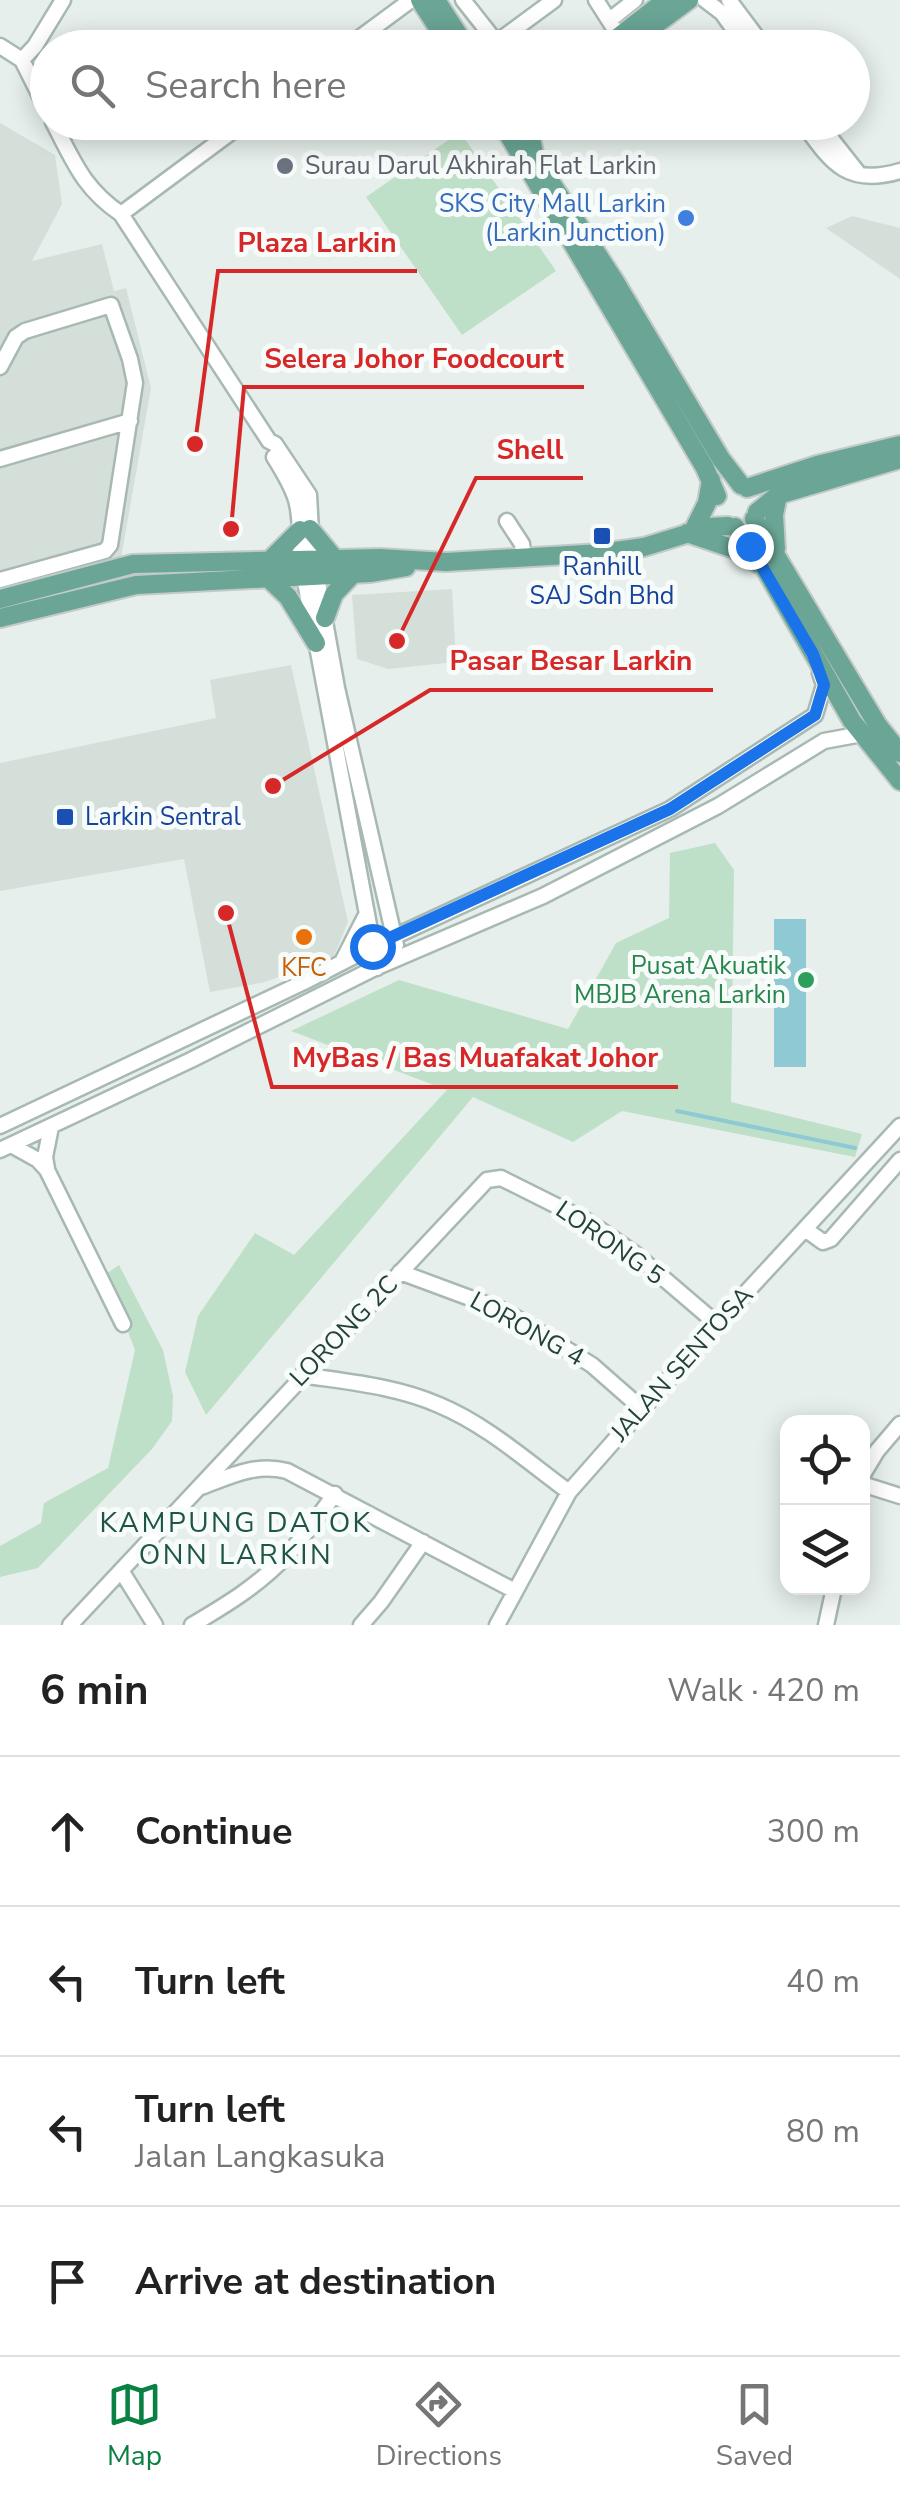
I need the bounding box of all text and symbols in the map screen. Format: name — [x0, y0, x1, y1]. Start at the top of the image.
search box — [30, 30, 870, 140]
icon: search — [65, 58, 120, 113]
text: Search here — [145, 60, 346, 111]
place label: Surau Darul Akhirah Flat Larkin — [305, 149, 657, 183]
marker: Surau Darul Akhirah Flat Larkin — [274, 155, 296, 177]
place label: SKS City Mall Larkin (Larkin Junction) — [439, 187, 666, 250]
marker: SKS City Mall Larkin (Larkin Junction) — [675, 207, 697, 229]
callout: Plaza Larkin — [218, 213, 417, 271]
text: Plaza Larkin — [237, 224, 397, 262]
callout: Selera Johor Foodcourt — [244, 329, 584, 387]
text: Selera Johor Foodcourt — [264, 340, 564, 378]
callout: Shell — [476, 420, 583, 478]
text: Shell — [496, 431, 564, 469]
route end — [728, 524, 774, 570]
marker: Ranhill SAJ Sdn Bhd — [591, 525, 613, 547]
place label: Ranhill SAJ Sdn Bhd — [530, 550, 674, 613]
callout: Pasar Besar Larkin — [430, 632, 713, 690]
text: Pasar Besar Larkin — [450, 642, 692, 680]
place label: Larkin Sentral — [85, 800, 241, 834]
marker: Larkin Sentral — [54, 806, 76, 828]
route start — [350, 924, 396, 970]
marker: KFC — [293, 926, 315, 948]
place label: Pusat Akuatik MBJB Arena Larkin — [574, 949, 786, 1012]
place label: KFC — [281, 951, 327, 985]
marker: Pusat Akuatik MBJB Arena Larkin — [795, 969, 817, 991]
callout: MyBas / Bas Muafakat Johor — [272, 1029, 678, 1087]
text: MyBas / Bas Muafakat Johor — [292, 1039, 658, 1077]
street label: LORONG 5 — [549, 1193, 671, 1293]
street label: LORONG 2C — [282, 1268, 406, 1394]
street label: JALAN SENTOSA — [603, 1279, 761, 1450]
street label: LORONG 4 — [464, 1284, 590, 1374]
map controls — [780, 1415, 870, 1595]
button: locate — [780, 1415, 870, 1505]
district label: KAMPUNG DATOK ONN LARKIN — [99, 1504, 373, 1574]
button: layers — [780, 1505, 870, 1595]
text: 6 min — [40, 1662, 149, 1719]
text: Walk · 420 m — [667, 1669, 860, 1712]
icon: ahead — [40, 1804, 95, 1859]
text: Continue — [135, 1806, 293, 1857]
text: 300 m — [767, 1810, 860, 1853]
icon: left — [40, 1954, 95, 2009]
text: Turn left — [135, 1956, 285, 2007]
text: 40 m — [786, 1960, 860, 2003]
text: Turn left — [135, 2084, 285, 2135]
icon: left — [40, 2104, 95, 2159]
text: 80 m — [786, 2110, 860, 2153]
text: Jalan Langkasuka — [135, 2135, 385, 2178]
icon: arrive — [40, 2254, 95, 2309]
text: Arrive at destination — [135, 2256, 496, 2307]
tab: Map — [107, 2377, 162, 2475]
tab: Directions — [376, 2377, 502, 2475]
tab: Saved — [716, 2377, 793, 2475]

